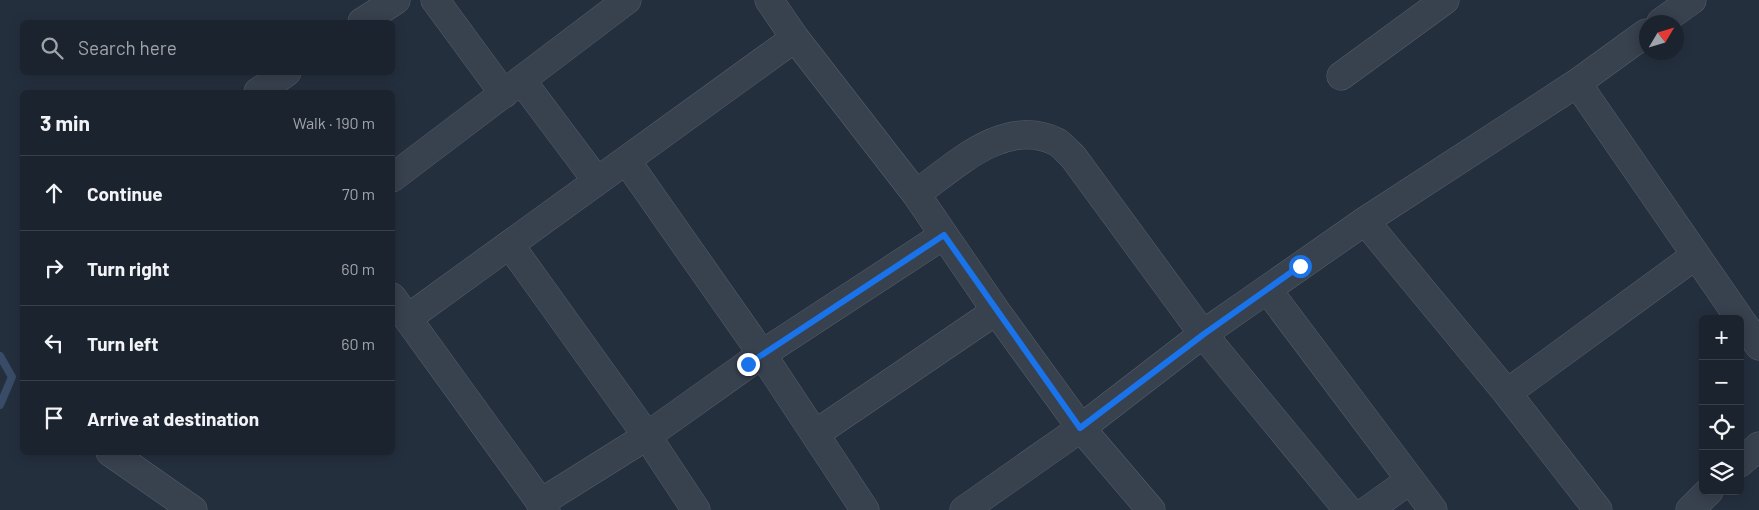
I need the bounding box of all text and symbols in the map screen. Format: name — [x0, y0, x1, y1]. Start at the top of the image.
north arrow — [1639, 15, 1684, 60]
search box — [20, 20, 395, 75]
icon: search — [38, 34, 66, 62]
text: Search here — [78, 36, 177, 59]
text: 3 min — [40, 110, 90, 135]
text: Walk · 190 m — [293, 113, 375, 132]
icon: ahead — [40, 179, 68, 207]
text: Continue — [87, 182, 163, 205]
text: 70 m — [342, 184, 375, 203]
icon: right — [40, 254, 68, 282]
route start — [1289, 255, 1312, 278]
text: Turn right — [87, 257, 169, 280]
text: 60 m — [341, 259, 375, 278]
map controls — [1699, 315, 1744, 495]
button: + — [1699, 315, 1744, 360]
icon: left — [40, 329, 68, 357]
text: Turn left — [87, 332, 158, 355]
text: 60 m — [341, 334, 375, 353]
route end — [737, 353, 760, 376]
button: − — [1699, 360, 1744, 405]
icon: arrive — [40, 404, 68, 432]
button: locate — [1699, 405, 1744, 450]
text: Arrive at destination — [87, 407, 259, 430]
button: layers — [1699, 450, 1744, 495]

